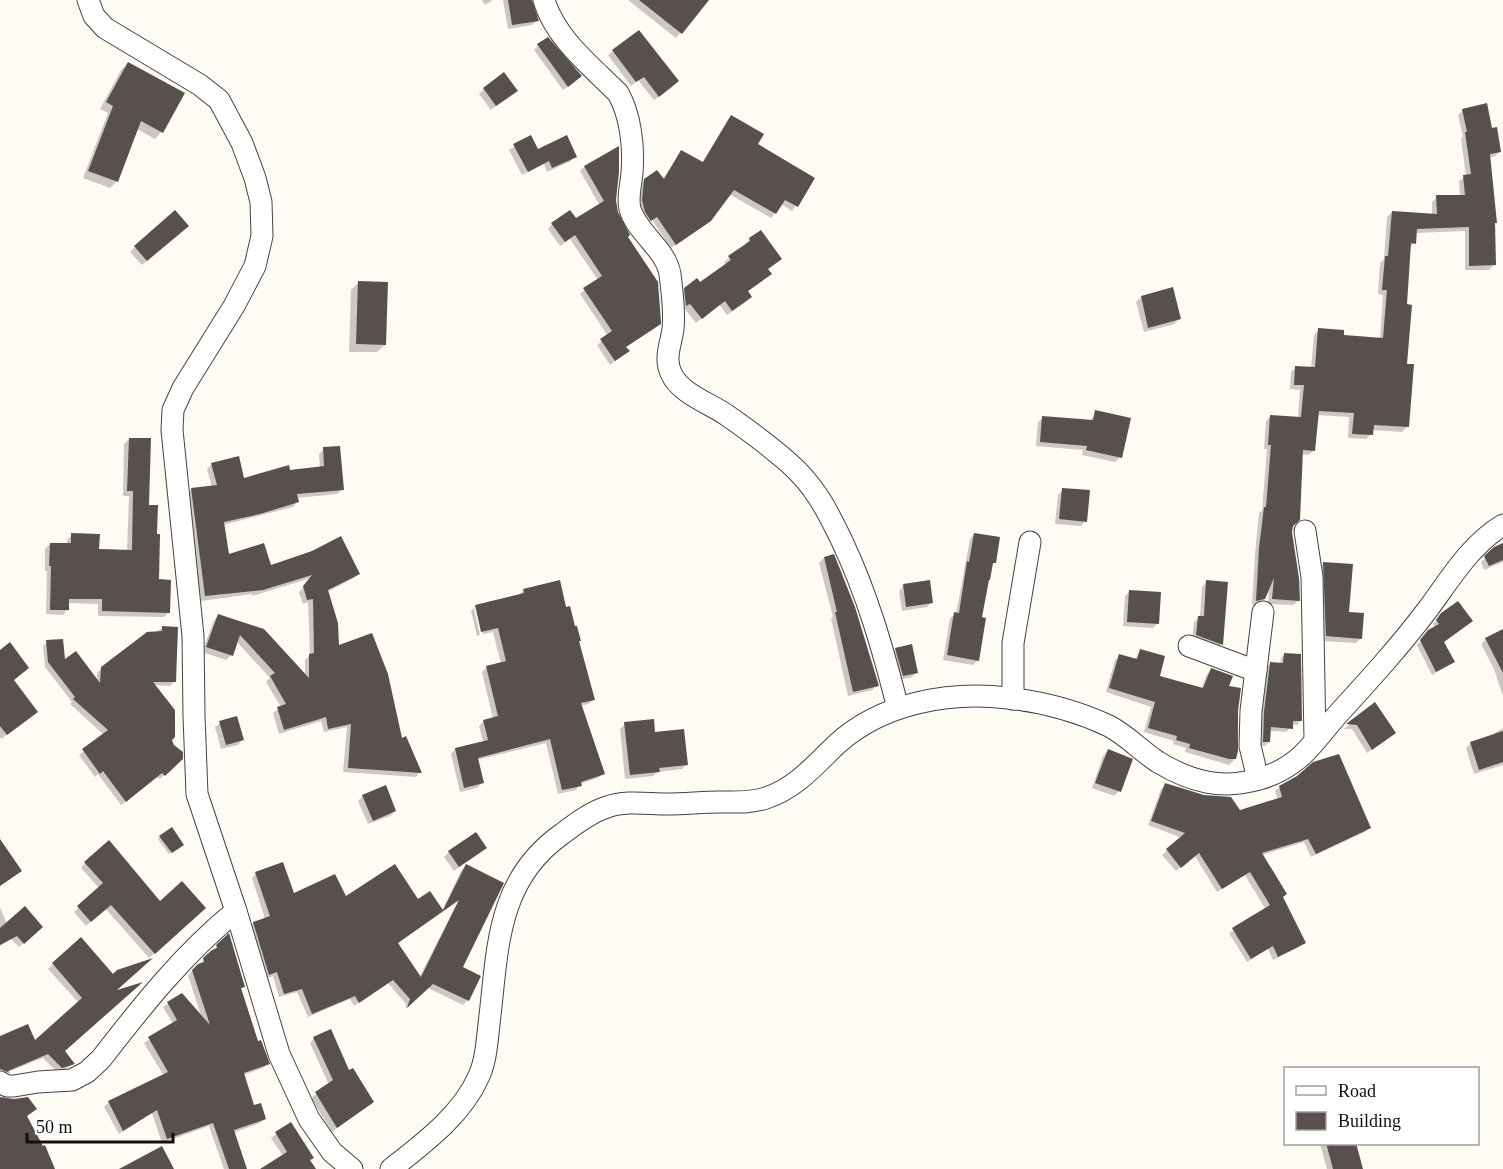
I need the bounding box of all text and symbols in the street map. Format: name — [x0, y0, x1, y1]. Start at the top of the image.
legend — [1284, 1067, 1479, 1145]
text: Road — [1338, 1081, 1376, 1101]
scale bar — [27, 1106, 172, 1144]
text: Building — [1338, 1111, 1401, 1131]
text: 50 m — [36, 1117, 73, 1137]

